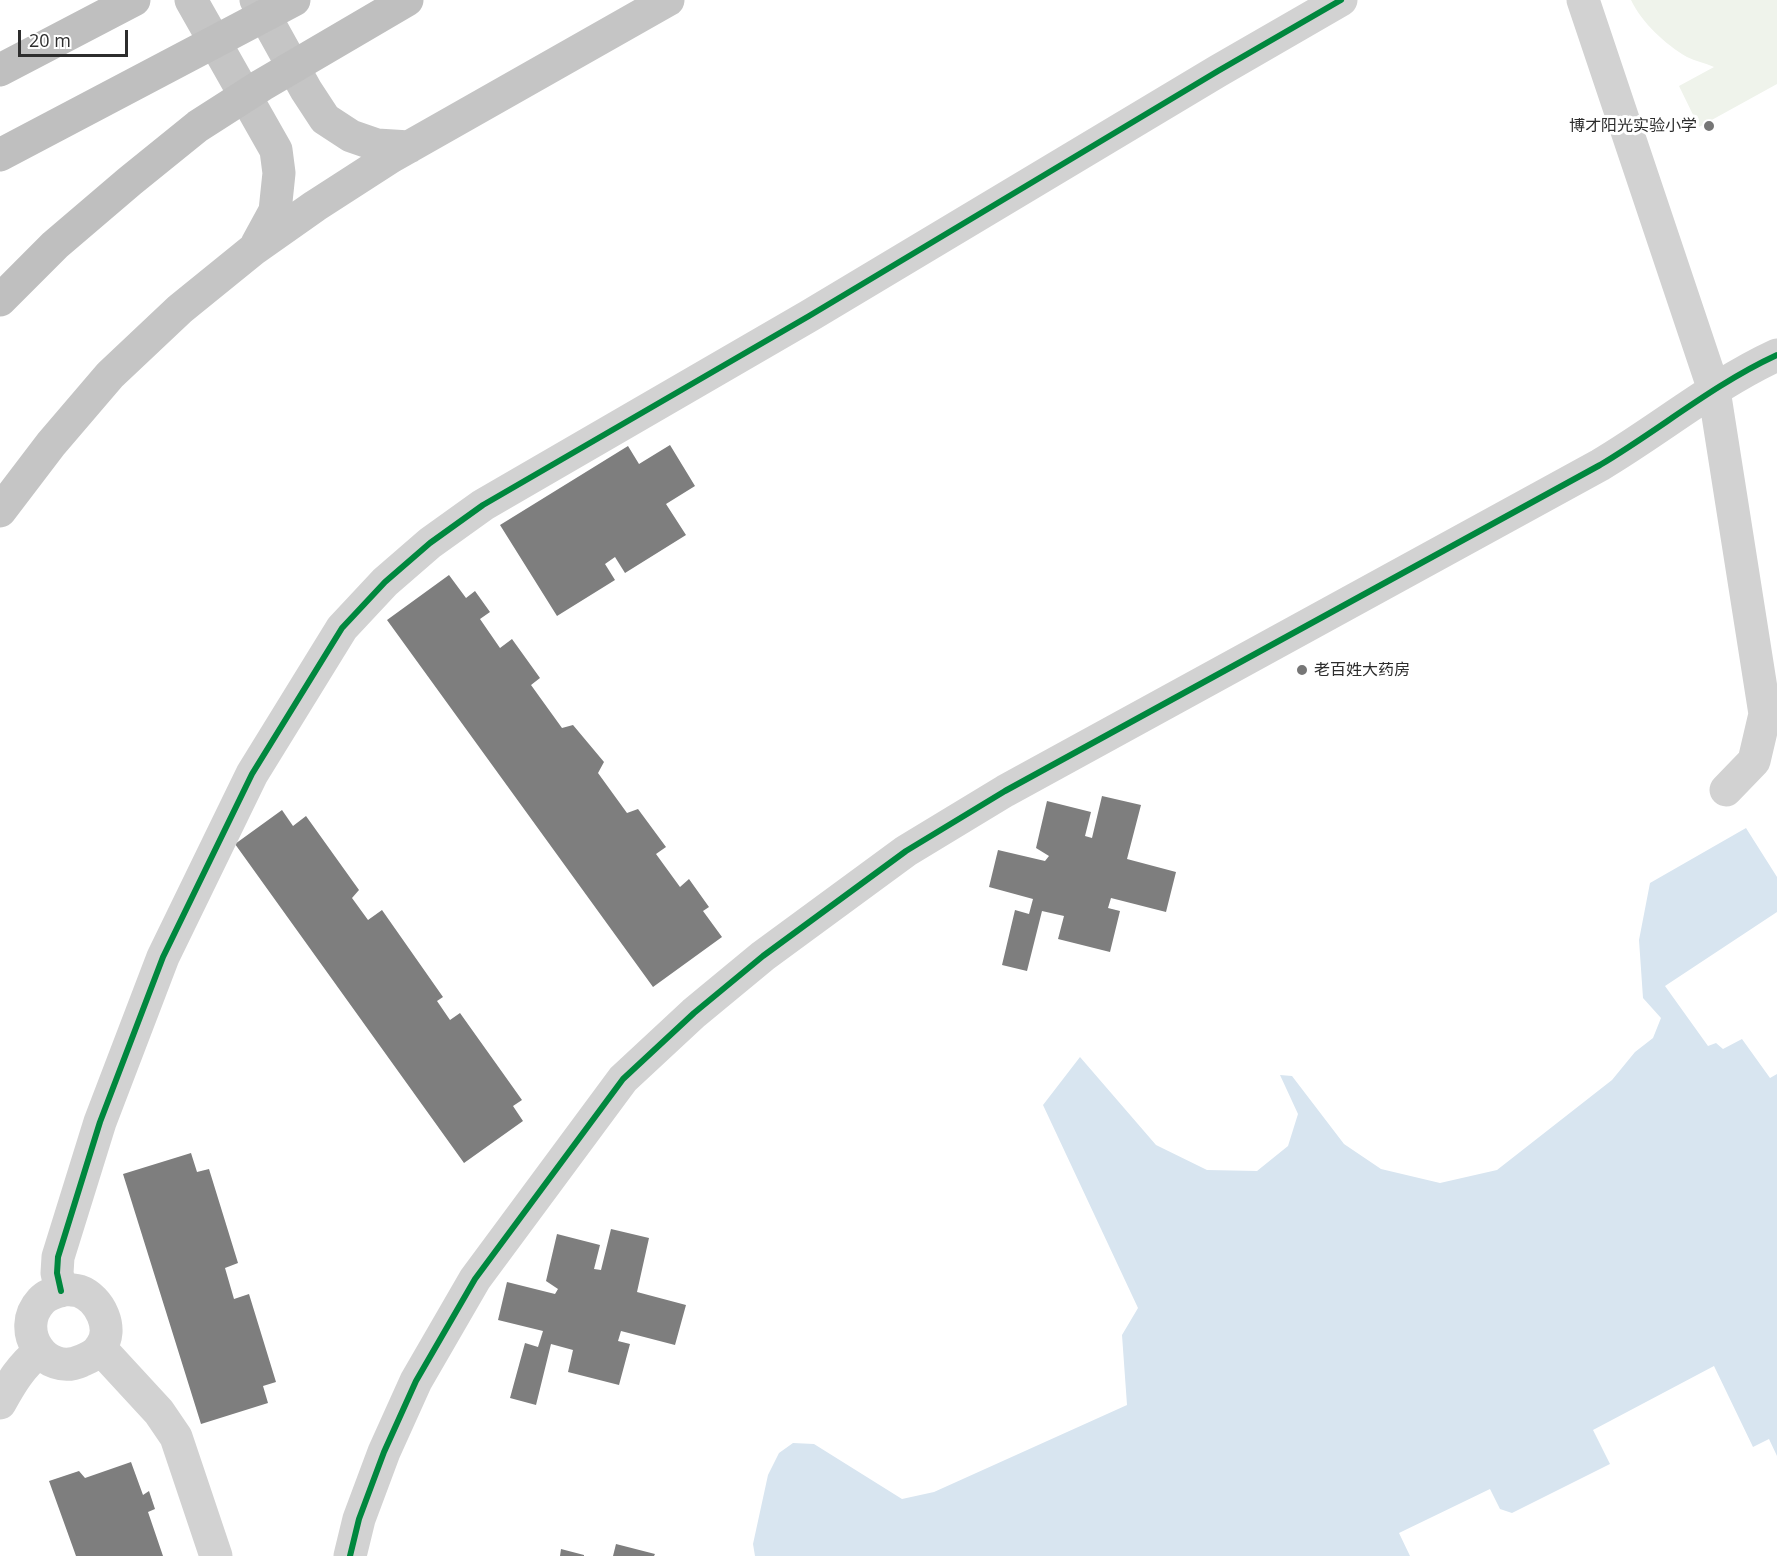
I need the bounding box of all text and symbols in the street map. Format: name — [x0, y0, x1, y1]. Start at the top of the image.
scale bar — [21, 18, 130, 56]
text: 20 m — [29, 28, 71, 52]
place label: 博才阳光实验小学 — [1569, 116, 1697, 136]
marker: 博才阳光实验小学 — [1702, 119, 1716, 133]
place label: 老百姓大药房 — [1314, 660, 1410, 680]
marker: 老百姓大药房 — [1295, 663, 1309, 677]

